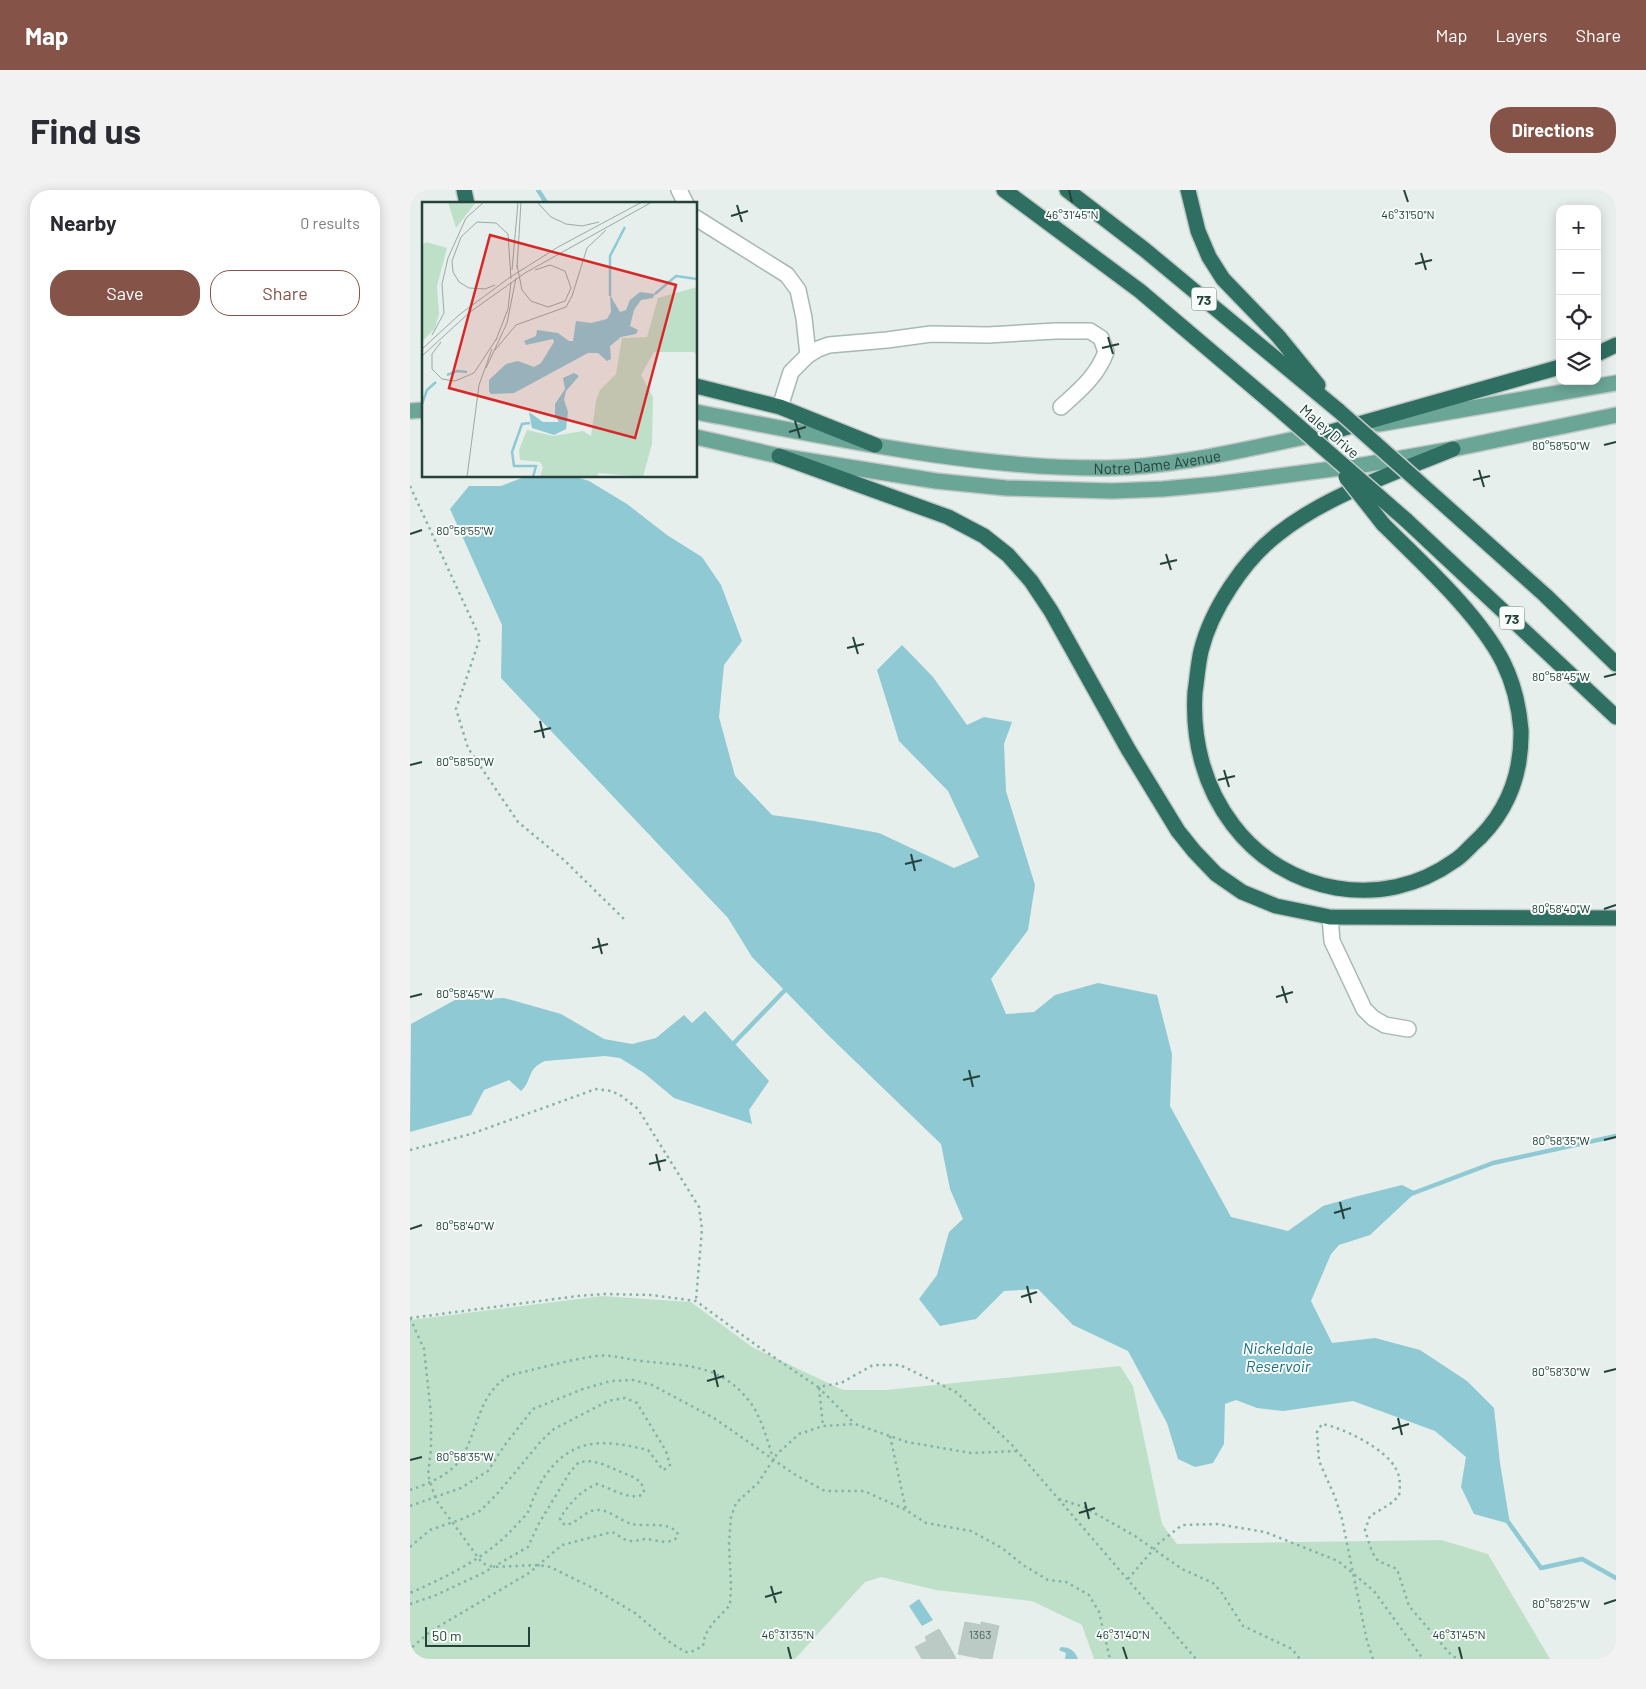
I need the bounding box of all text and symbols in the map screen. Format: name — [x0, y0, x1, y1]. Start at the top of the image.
text: Map — [25, 21, 68, 50]
text: Map — [1435, 24, 1467, 46]
text: Layers — [1495, 24, 1548, 46]
text: Share — [1576, 24, 1621, 46]
button: Directions — [1490, 107, 1616, 153]
text: Find us — [30, 109, 141, 151]
inset map — [422, 202, 698, 478]
map controls — [1556, 205, 1601, 385]
button: + — [1556, 205, 1601, 250]
text: 46°31'45"N — [1045, 207, 1099, 221]
text: 46°31'50"N — [1381, 207, 1435, 221]
text: Nearby — [50, 210, 116, 235]
text: 0 results — [300, 213, 360, 232]
button: − — [1556, 250, 1601, 295]
button: Save — [50, 270, 200, 316]
button: Share — [210, 270, 360, 316]
road number: 73 — [1192, 288, 1216, 310]
button: locate — [1556, 295, 1601, 340]
button: layers — [1556, 340, 1601, 385]
street label: Maley Drive — [1297, 400, 1363, 462]
text: 80°58'50"W — [1532, 438, 1591, 452]
street label: Notre Dame Avenue — [1094, 446, 1222, 477]
text: 80°58'55"W — [436, 523, 494, 537]
road number: 73 — [1500, 606, 1524, 629]
text: 80°58'45"W — [1532, 669, 1590, 683]
text: 80°58'50"W — [436, 754, 495, 768]
text: 80°58'40"W — [1532, 901, 1591, 915]
text: 80°58'45"W — [436, 986, 494, 1000]
text: 80°58'35"W — [1532, 1133, 1590, 1147]
text: 80°58'40"W — [436, 1218, 495, 1232]
water label: Nickeldale Reservoir — [1243, 1338, 1313, 1375]
text: 80°58'30"W — [1532, 1364, 1591, 1378]
text: 80°58'35"W — [436, 1449, 494, 1463]
text: 80°58'25"W — [1532, 1596, 1590, 1610]
scale bar — [425, 1624, 530, 1647]
text: 50 m — [432, 1627, 461, 1644]
text: 46°31'35"N — [762, 1627, 814, 1641]
house number: 1363 — [969, 1627, 991, 1641]
text: 46°31'40"N — [1096, 1627, 1150, 1641]
text: 46°31'45"N — [1432, 1627, 1486, 1641]

